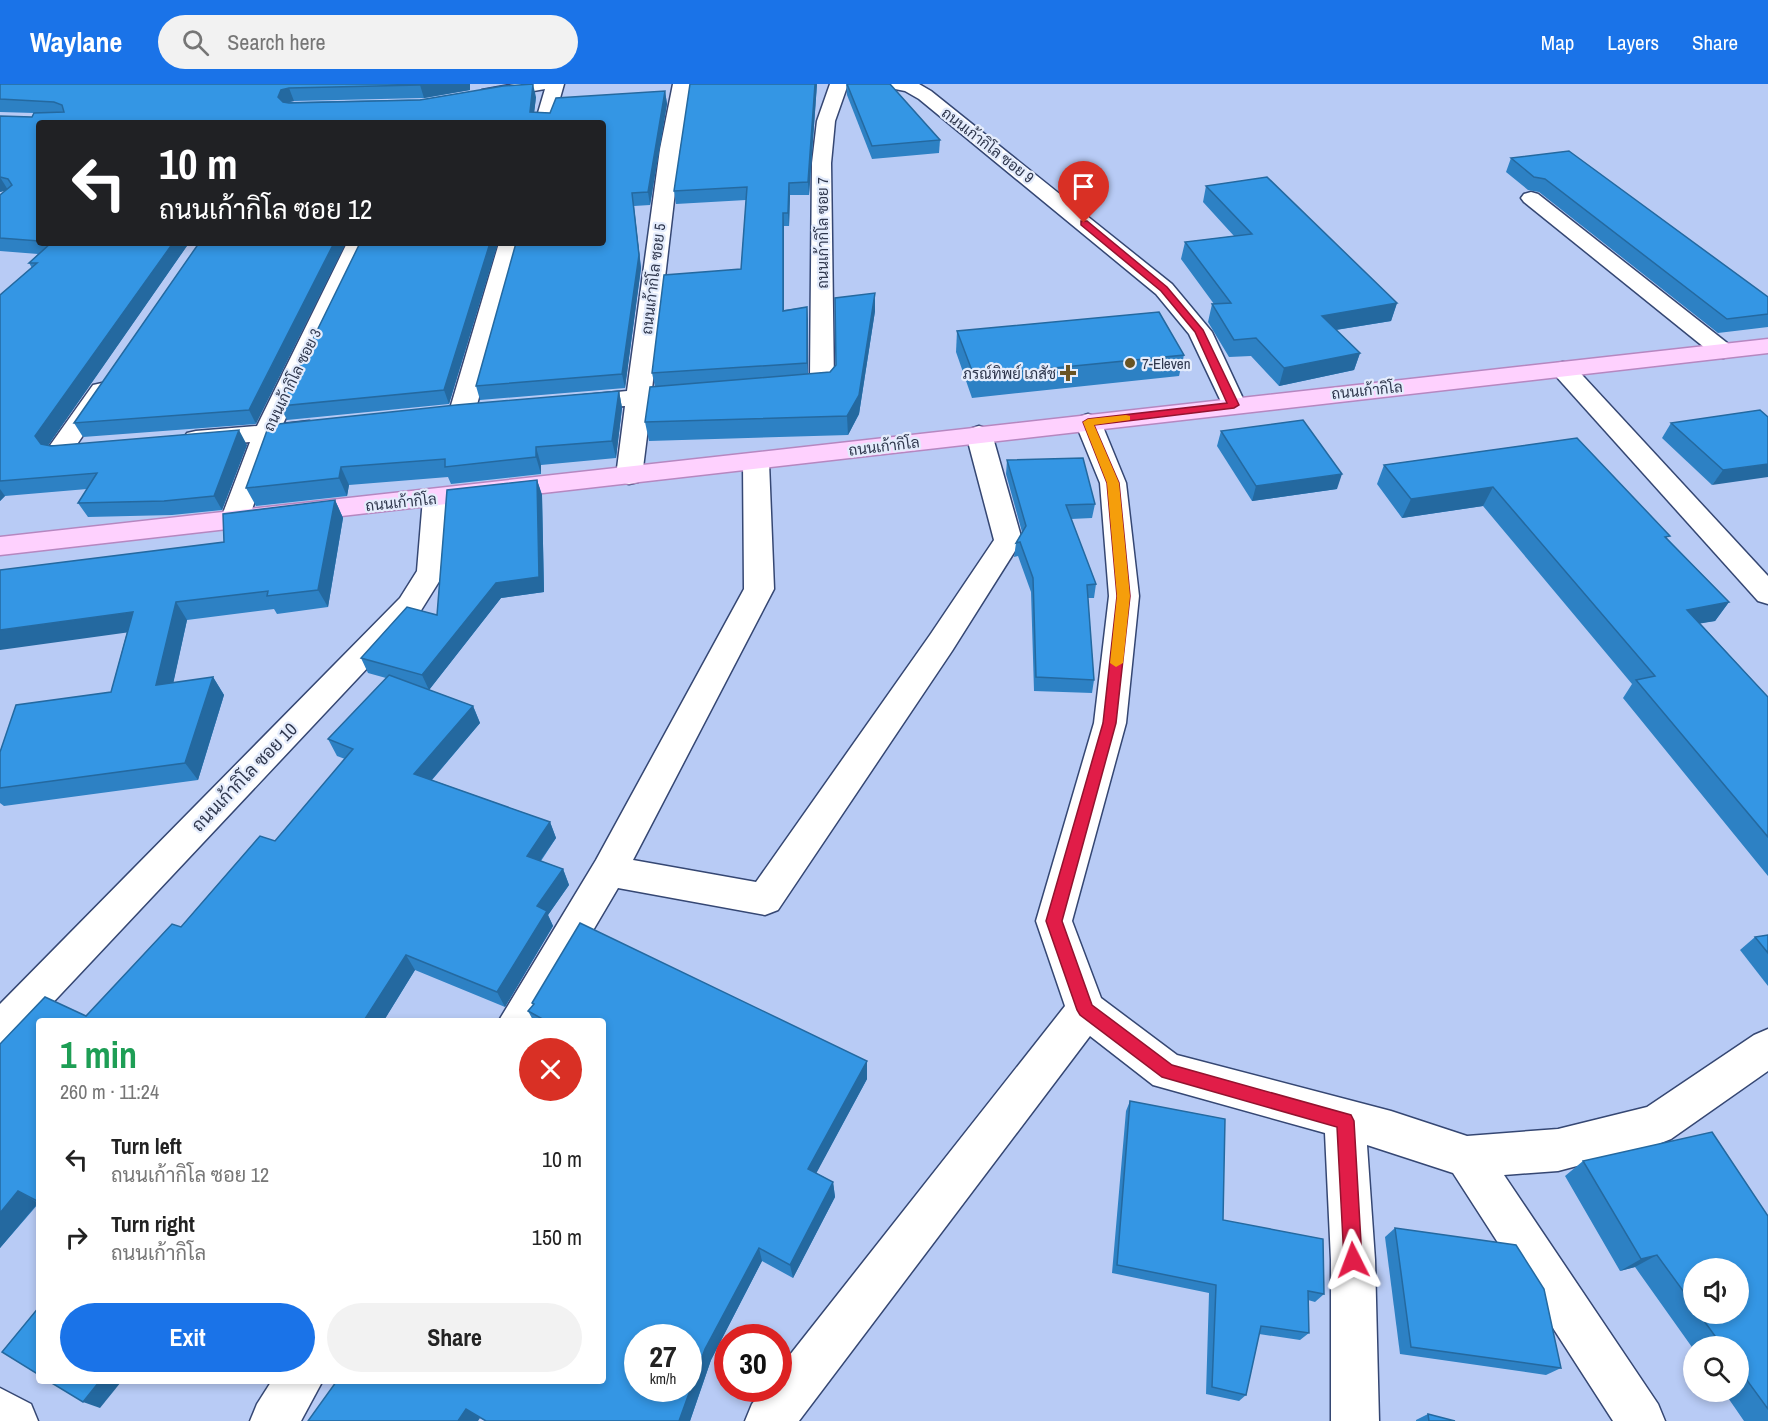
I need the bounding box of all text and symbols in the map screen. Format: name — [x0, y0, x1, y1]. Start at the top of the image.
search box — [158, 15, 578, 69]
text: Waylane — [30, 23, 122, 61]
icon: search — [179, 26, 212, 59]
text: Search here — [227, 27, 326, 57]
text: Map — [1541, 28, 1574, 57]
text: Layers — [1607, 28, 1659, 57]
text: Share — [1692, 28, 1738, 57]
street label: ถนนเก้ากิโล ซอย 9 — [938, 102, 1039, 188]
text: 10 m — [159, 136, 238, 192]
icon: left — [60, 144, 138, 222]
pin — [1058, 161, 1109, 223]
icon: arrive — [1067, 170, 1100, 203]
street label: ถนนเก้ากิโล ซอย 7 — [812, 177, 833, 289]
text: ถนนเก้ากิโล ซอย 12 — [159, 191, 372, 227]
street label: ถนนเก้ากิโล ซอย 5 — [636, 222, 670, 336]
street label: ถนนเก้ากิโล ซอย 3 — [258, 325, 326, 435]
place label: 7-Eleven — [1142, 353, 1191, 374]
marker: 7-Eleven — [1123, 356, 1137, 370]
place label: ภรณ์ทิพย์ เภสัช — [963, 363, 1056, 384]
marker: ภรณ์ทิพย์ เภสัช — [1061, 366, 1075, 380]
street label: ถนนเก้ากิโล — [1330, 376, 1404, 404]
street label: ถนนเก้ากิโล — [847, 431, 921, 461]
street label: ถนนเก้ากิโล — [364, 488, 438, 516]
street label: ถนนเก้ากิโล ซอย 10 — [186, 717, 302, 837]
text: 1 min — [60, 1031, 137, 1079]
button: close — [519, 1038, 582, 1101]
text: 260 m · 11:24 — [60, 1078, 159, 1105]
text: Turn left — [111, 1131, 182, 1161]
icon: left — [60, 1143, 93, 1176]
text: 10 m — [542, 1144, 582, 1174]
text: ถนนเก้ากิโล ซอย 12 — [111, 1161, 269, 1188]
text: Turn right — [111, 1209, 195, 1239]
icon: right — [60, 1221, 93, 1254]
text: 150 m — [532, 1222, 582, 1252]
position arrow — [1321, 1228, 1385, 1292]
text: ถนนเก้ากิโล — [111, 1239, 206, 1266]
map controls — [1683, 1258, 1749, 1402]
button: sound — [1683, 1258, 1749, 1324]
button: Exit — [60, 1303, 315, 1372]
button: Share — [327, 1303, 582, 1372]
speed limit sign: 30 — [714, 1324, 792, 1402]
text: 27 — [649, 1336, 677, 1376]
button: search — [1683, 1336, 1749, 1402]
text: km/h — [650, 1368, 676, 1389]

